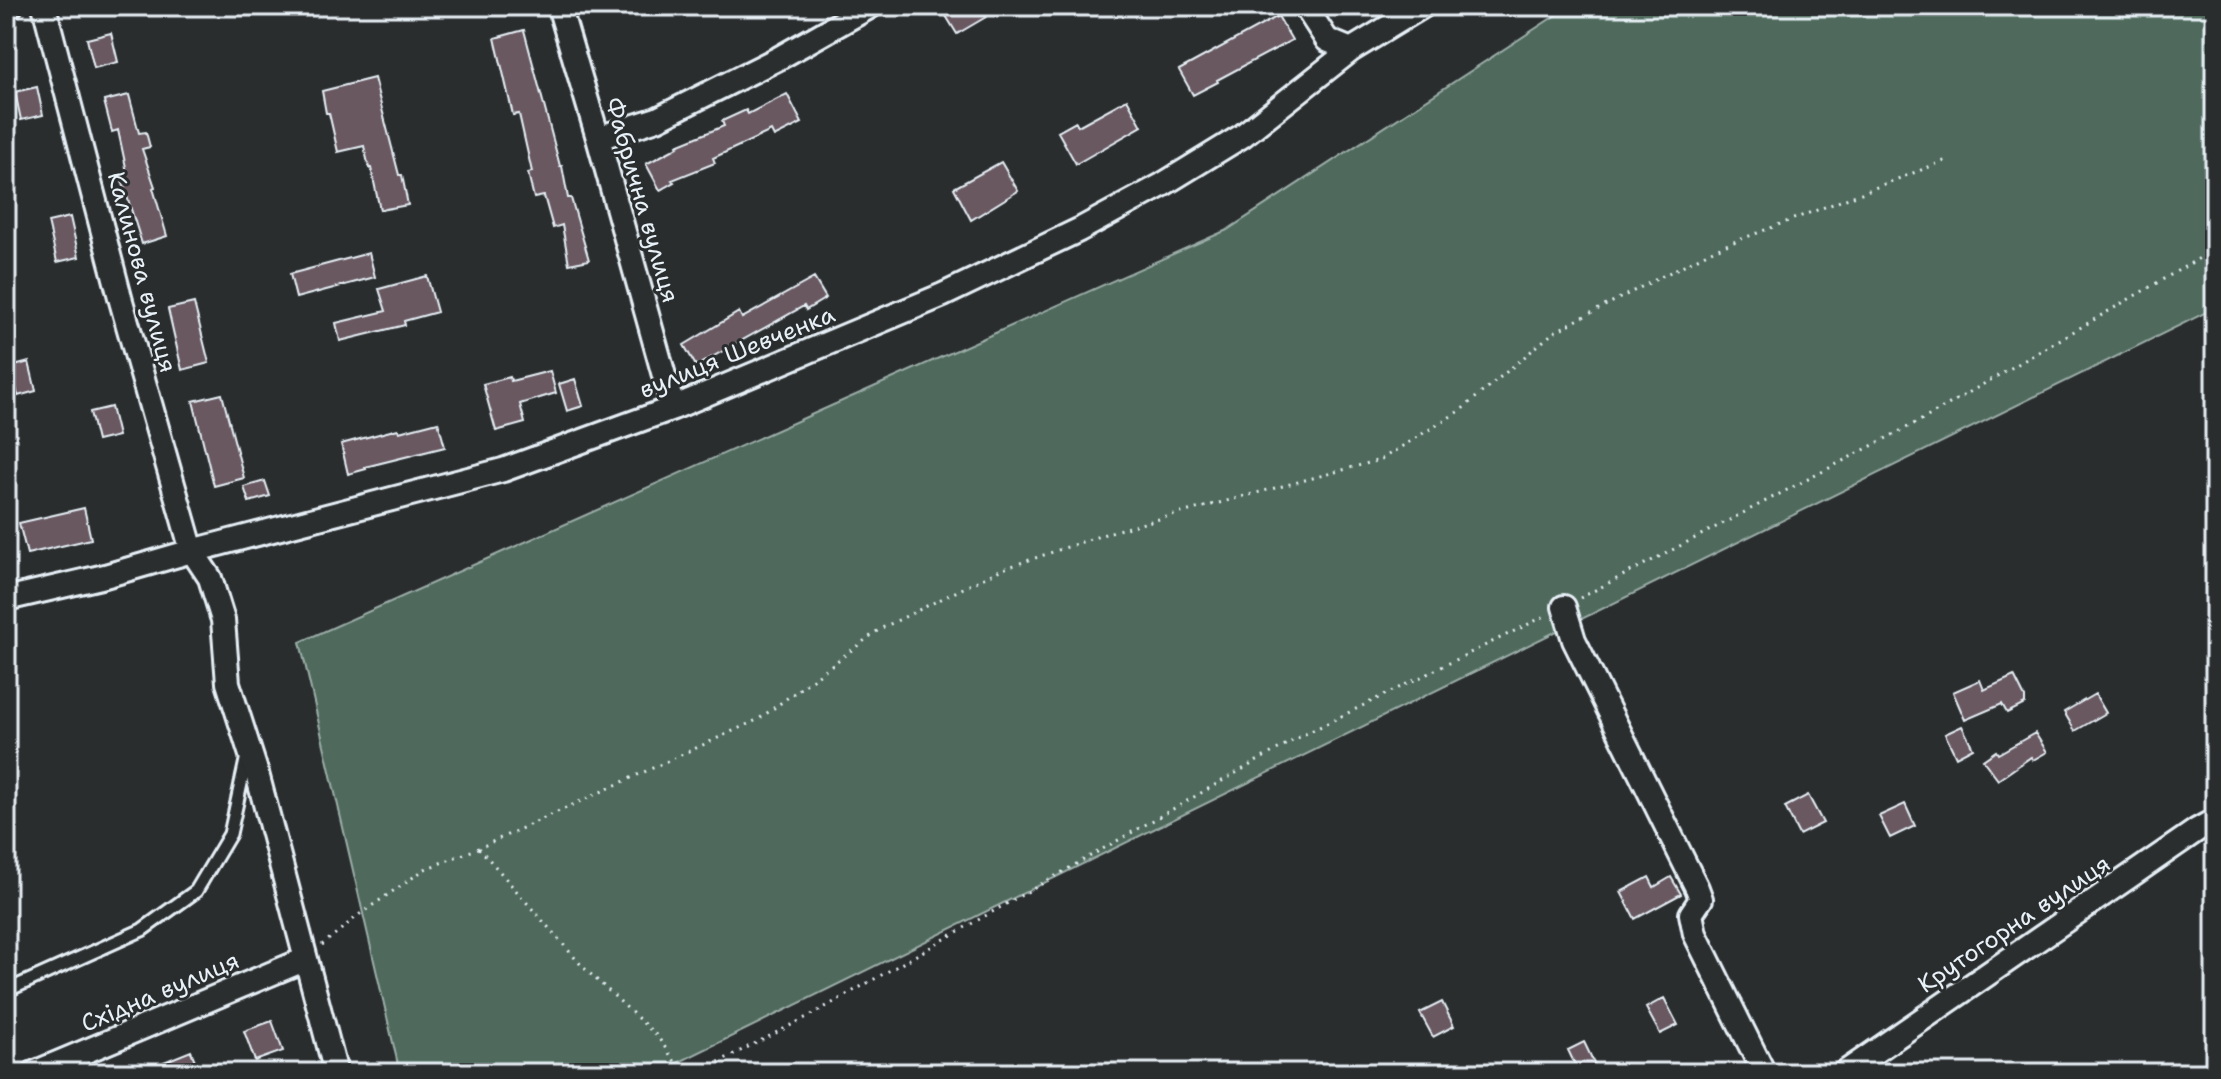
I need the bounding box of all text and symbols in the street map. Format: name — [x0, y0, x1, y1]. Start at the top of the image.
street label: Фабрична вулиця — [597, 94, 687, 306]
street label: Калинова вулиця — [100, 168, 184, 376]
street label: вулиця Шевченка — [634, 298, 840, 406]
street label: Крутогорна вулиця — [1912, 848, 2116, 1000]
street label: Східна вулиця — [76, 944, 244, 1040]

